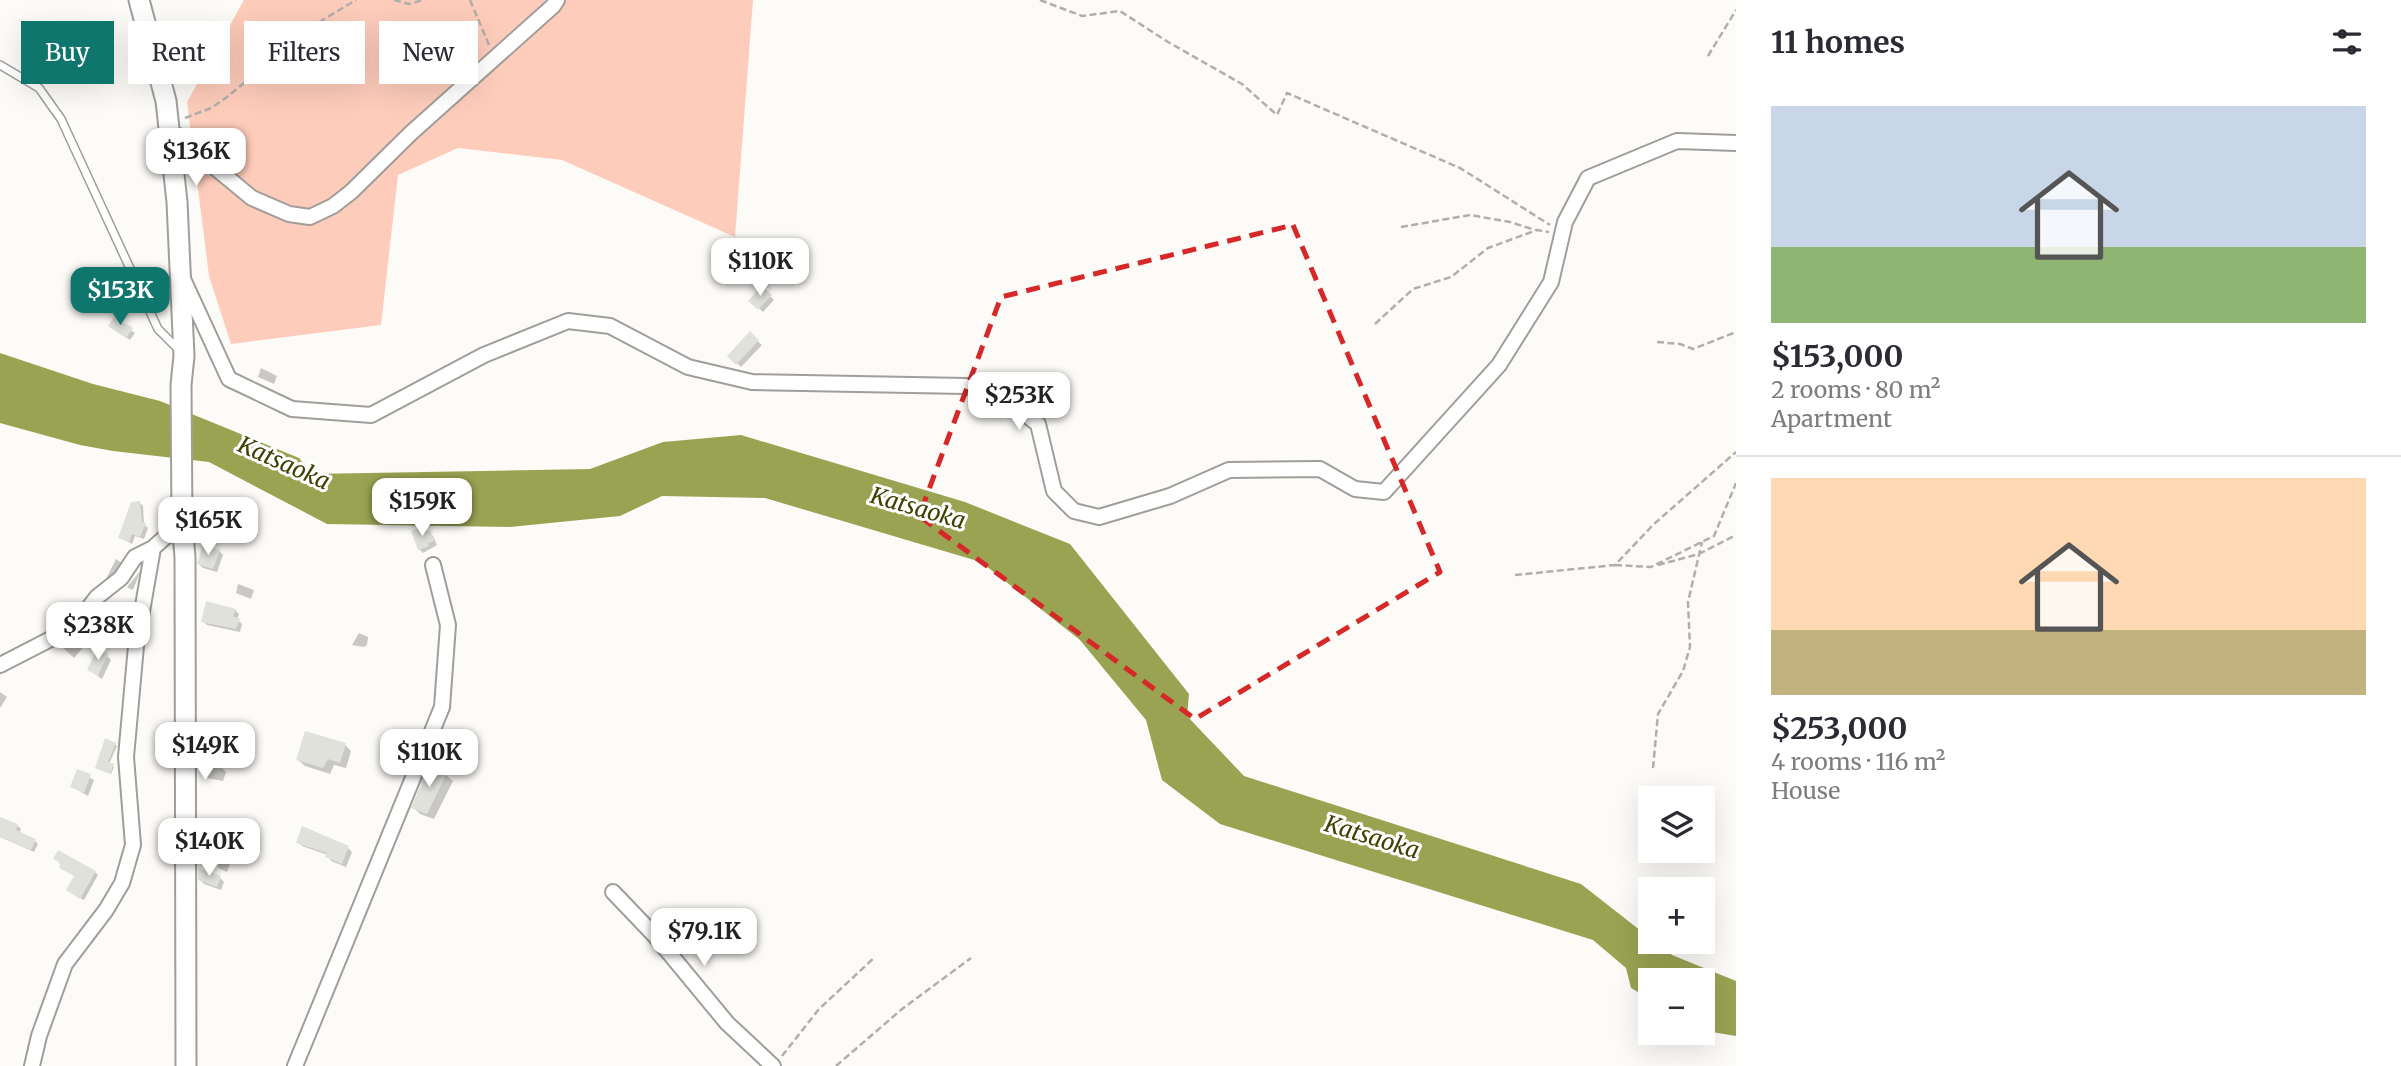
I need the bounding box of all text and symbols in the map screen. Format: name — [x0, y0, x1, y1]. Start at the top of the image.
chip: Buy — [21, 21, 114, 84]
chip: Rent — [128, 21, 230, 84]
chip: Filters — [244, 21, 365, 84]
chip: New — [379, 21, 478, 84]
text: 11 homes — [1771, 23, 1905, 61]
icon: filters — [2328, 23, 2366, 61]
pin: $136K — [147, 128, 245, 188]
text: $136K — [162, 136, 230, 165]
icon: home — [2006, 152, 2132, 278]
pin: $110K — [711, 238, 809, 298]
text: $110K — [727, 246, 793, 275]
pin: $153K — [71, 268, 169, 327]
text: $153K — [87, 275, 153, 304]
text: $153,000 — [1771, 337, 1903, 375]
pin: $253K — [970, 372, 1068, 432]
text: 2 rooms · 80 m² — [1771, 375, 1940, 404]
text: $253K — [984, 380, 1054, 409]
text: Apartment — [1771, 404, 1892, 433]
water label: Katsaoka — [233, 429, 335, 496]
pin: $159K — [373, 478, 471, 538]
water label: Katsaoka — [866, 480, 969, 535]
text: $159K — [388, 486, 456, 515]
pin: $165K — [159, 498, 257, 557]
text: $165K — [174, 505, 242, 534]
icon: home — [2006, 524, 2132, 650]
pin: $238K — [49, 602, 147, 662]
text: $238K — [62, 610, 134, 639]
text: $253,000 — [1771, 709, 1907, 747]
pin: $149K — [156, 722, 254, 782]
text: $149K — [171, 730, 239, 759]
pin: $110K — [380, 730, 478, 789]
text: $110K — [396, 737, 462, 766]
text: 4 rooms · 116 m² — [1771, 747, 1946, 776]
text: House — [1771, 776, 1840, 805]
map controls — [1638, 786, 1715, 1045]
button: layers — [1638, 786, 1715, 863]
water label: Katsaoka — [1320, 808, 1423, 865]
pin: $140K — [160, 818, 258, 878]
text: $140K — [174, 826, 244, 855]
button: + — [1638, 877, 1715, 954]
pin: $79.1K — [647, 908, 761, 968]
text: $79.1K — [667, 916, 741, 945]
button: − — [1638, 968, 1715, 1045]

